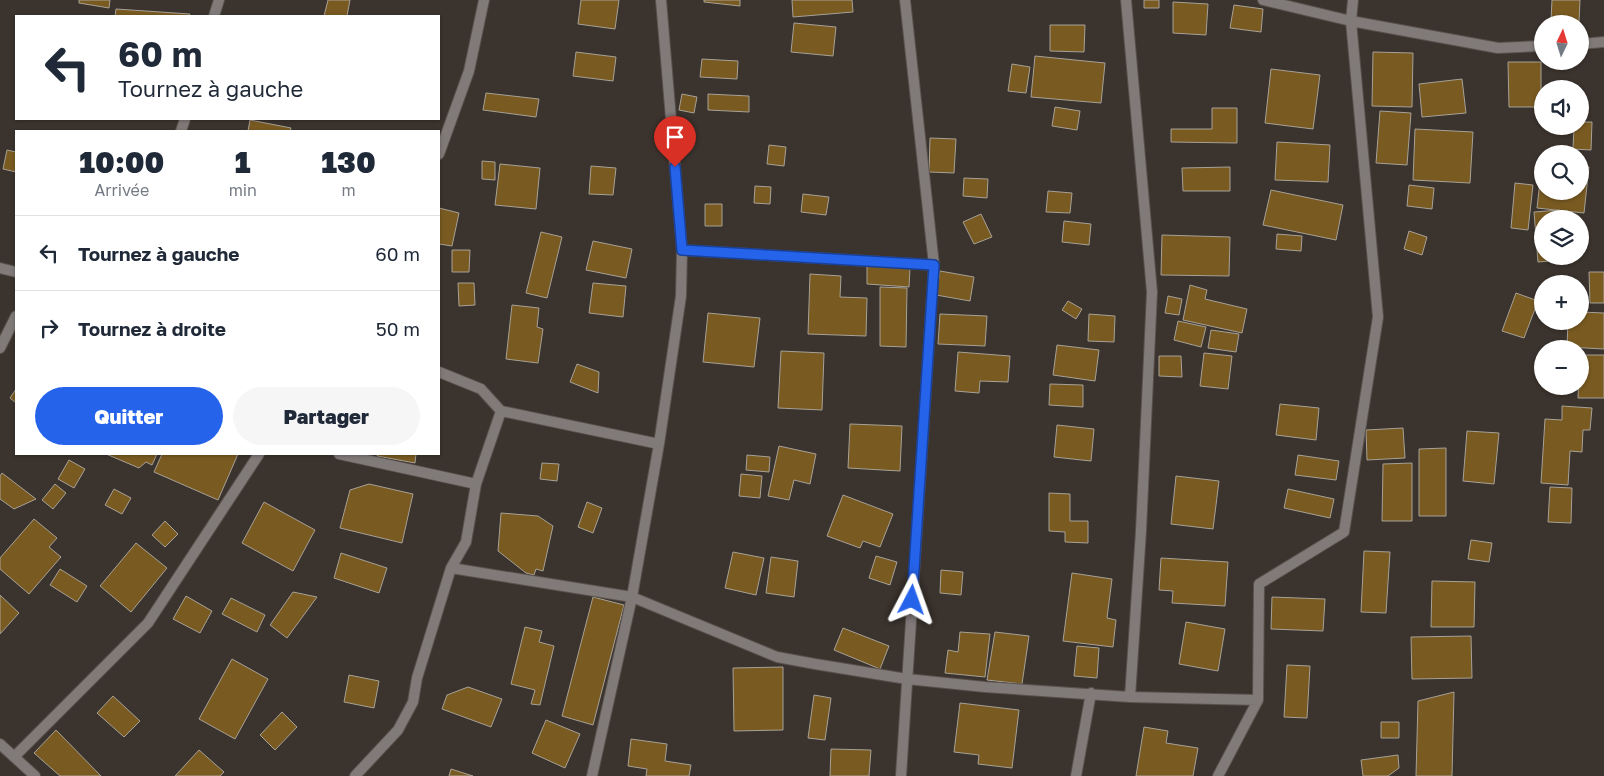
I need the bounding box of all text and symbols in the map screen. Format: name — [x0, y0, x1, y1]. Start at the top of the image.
north arrow — [1534, 15, 1589, 70]
map controls — [1534, 15, 1589, 395]
text: 60 m — [118, 33, 202, 75]
icon: left — [35, 35, 100, 100]
text: Tournez à gauche — [118, 75, 303, 102]
button: sound — [1534, 80, 1589, 135]
pin — [654, 116, 696, 167]
icon: arrive — [661, 123, 689, 151]
text: 10:00 — [79, 144, 164, 180]
text: 1 — [235, 144, 251, 180]
text: 130 — [321, 144, 376, 180]
button: search — [1534, 145, 1589, 200]
text: Arrivée — [94, 180, 149, 200]
text: min — [229, 180, 257, 200]
text: m — [341, 180, 356, 200]
button: layers — [1534, 210, 1589, 265]
icon: left — [35, 239, 63, 267]
text: Tournez à gauche — [78, 242, 239, 265]
text: 60 m — [375, 242, 420, 265]
button: + — [1534, 275, 1589, 330]
icon: right — [35, 314, 63, 342]
text: Tournez à droite — [78, 317, 226, 340]
text: 50 m — [376, 317, 420, 340]
button: − — [1534, 340, 1589, 395]
button: Quitter — [35, 387, 223, 445]
button: Partager — [233, 387, 420, 445]
position arrow — [885, 573, 937, 625]

